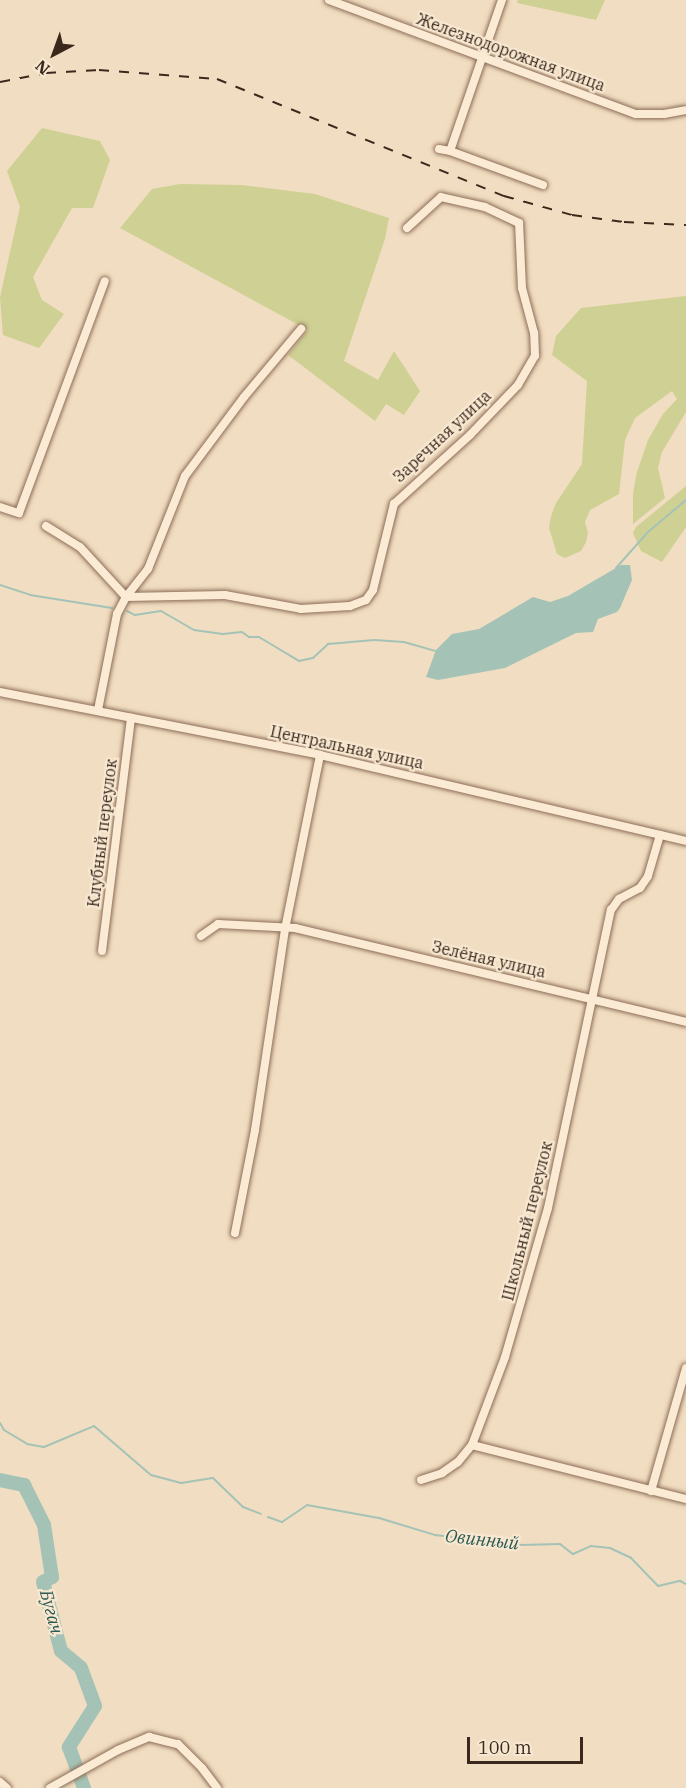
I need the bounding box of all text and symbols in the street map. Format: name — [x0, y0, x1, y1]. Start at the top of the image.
street label: Железнодорожная улица — [414, 9, 608, 95]
north arrow — [24, 24, 84, 84]
text: N — [31, 56, 54, 79]
street label: Заречная улица — [389, 386, 495, 486]
street label: Центральная улица — [268, 721, 426, 773]
street label: Клубный переулок — [83, 758, 121, 908]
street label: Зелёная улица — [430, 937, 548, 981]
street label: Школьный переулок — [498, 1139, 556, 1303]
water label: Овинный — [444, 1525, 520, 1555]
water label: Бугач — [35, 1587, 67, 1637]
scale bar — [470, 1725, 586, 1763]
text: 100 m — [478, 1736, 532, 1759]

